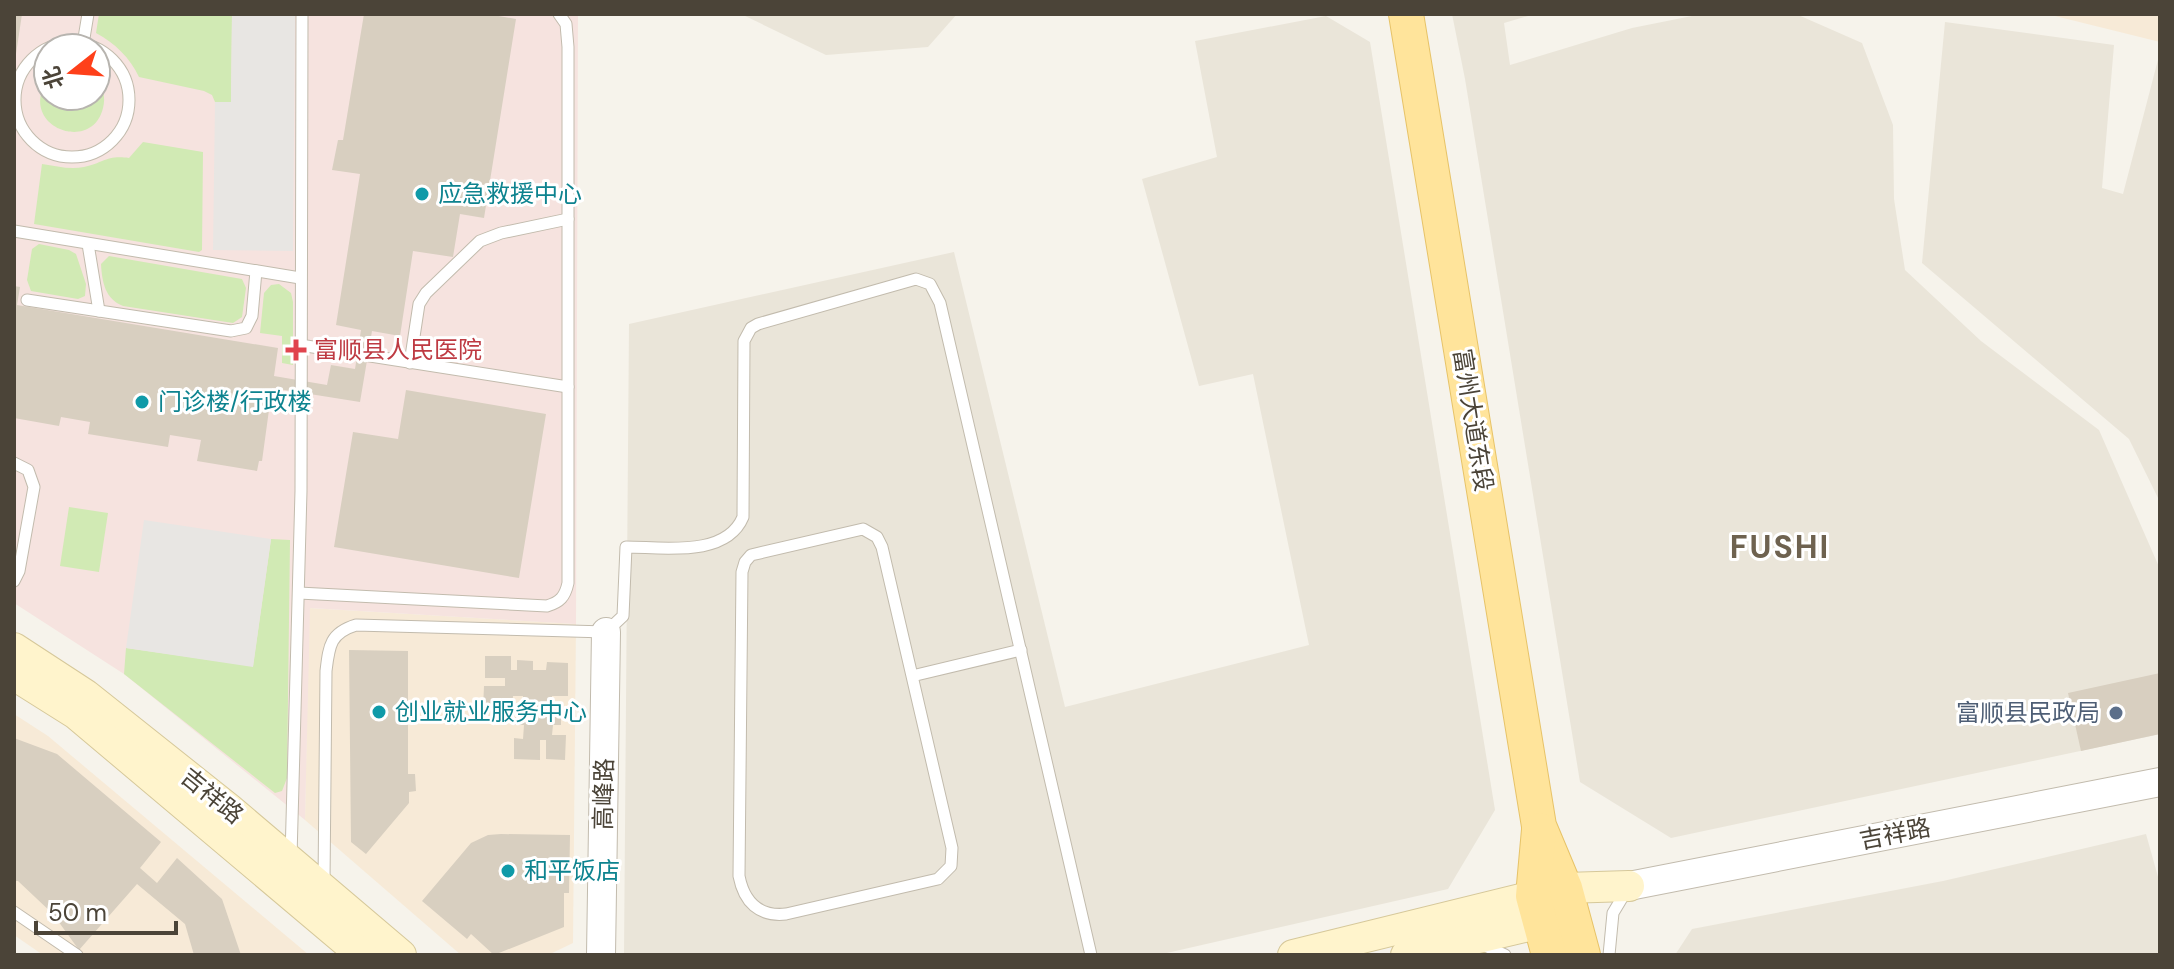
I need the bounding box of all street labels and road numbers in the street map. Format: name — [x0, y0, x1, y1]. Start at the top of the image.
street label: 富州大道东段 — [1447, 346, 1500, 493]
street label: 高峰路 — [587, 758, 620, 830]
street label: 吉祥路 — [175, 761, 250, 830]
street label: 吉祥路 — [1857, 811, 1933, 856]

